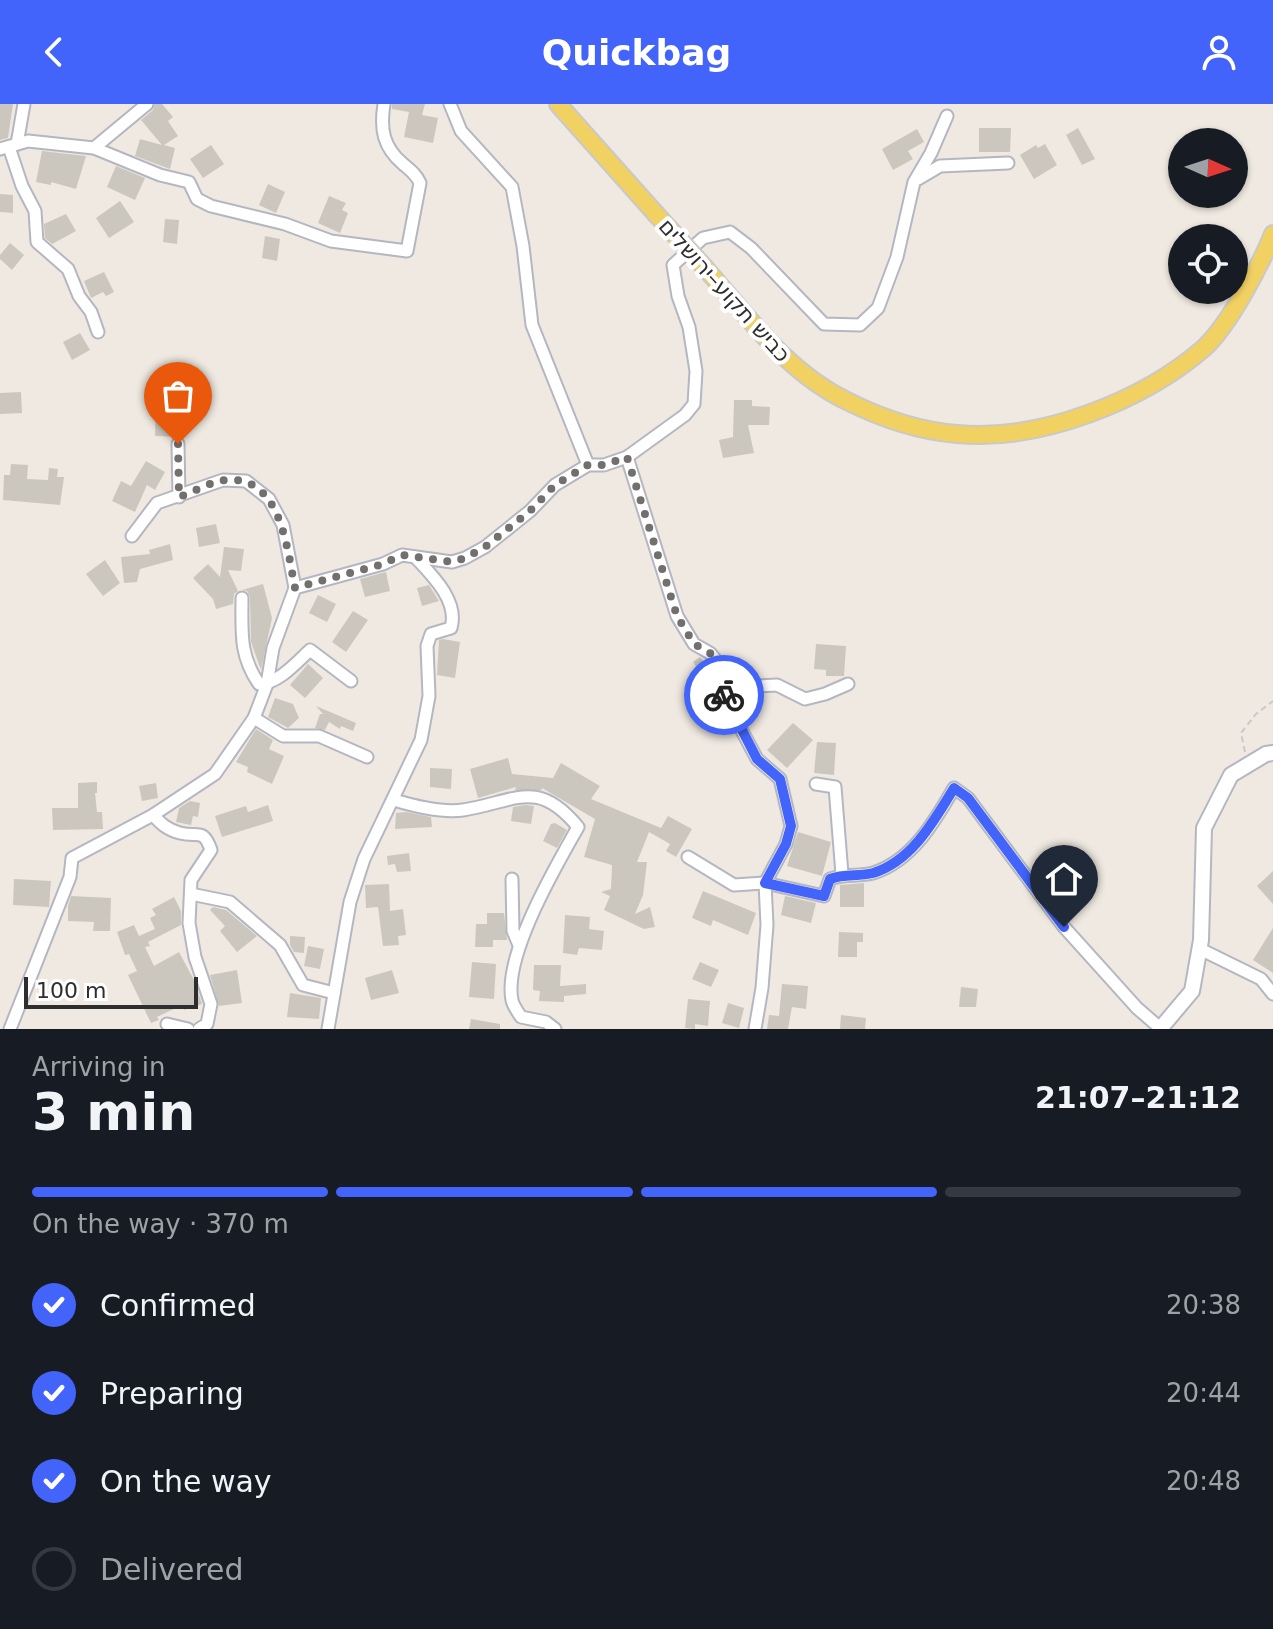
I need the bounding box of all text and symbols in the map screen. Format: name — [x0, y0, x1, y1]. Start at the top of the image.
icon: back — [32, 30, 76, 74]
icon: person — [1197, 30, 1241, 74]
text: Quickbag — [542, 32, 731, 73]
north arrow — [1168, 128, 1248, 208]
map controls — [1168, 128, 1248, 304]
street label: כביש תקוע–ירושלים — [654, 214, 795, 367]
button: locate — [1168, 224, 1248, 304]
pin — [144, 362, 212, 444]
icon: bag — [156, 374, 200, 418]
courier — [684, 655, 764, 735]
icon: bike — [702, 673, 746, 717]
pin — [1030, 845, 1098, 927]
icon: home — [1042, 857, 1086, 901]
scale bar — [24, 973, 198, 1009]
text: 100 m — [36, 978, 106, 1003]
text: Arriving in — [32, 1052, 166, 1082]
text: 21:07–21:12 — [1035, 1080, 1241, 1115]
text: 3 min — [32, 1082, 195, 1142]
text: On the way · 370 m — [32, 1209, 289, 1239]
icon: check — [32, 1283, 76, 1327]
text: Confirmed — [100, 1288, 256, 1323]
text: 20:38 — [1166, 1290, 1241, 1320]
icon: check — [32, 1371, 76, 1415]
text: Preparing — [100, 1376, 244, 1411]
text: 20:44 — [1166, 1378, 1241, 1408]
icon: check — [32, 1459, 76, 1503]
text: On the way — [100, 1464, 272, 1499]
text: 20:48 — [1166, 1466, 1241, 1496]
text: Delivered — [100, 1552, 244, 1587]

